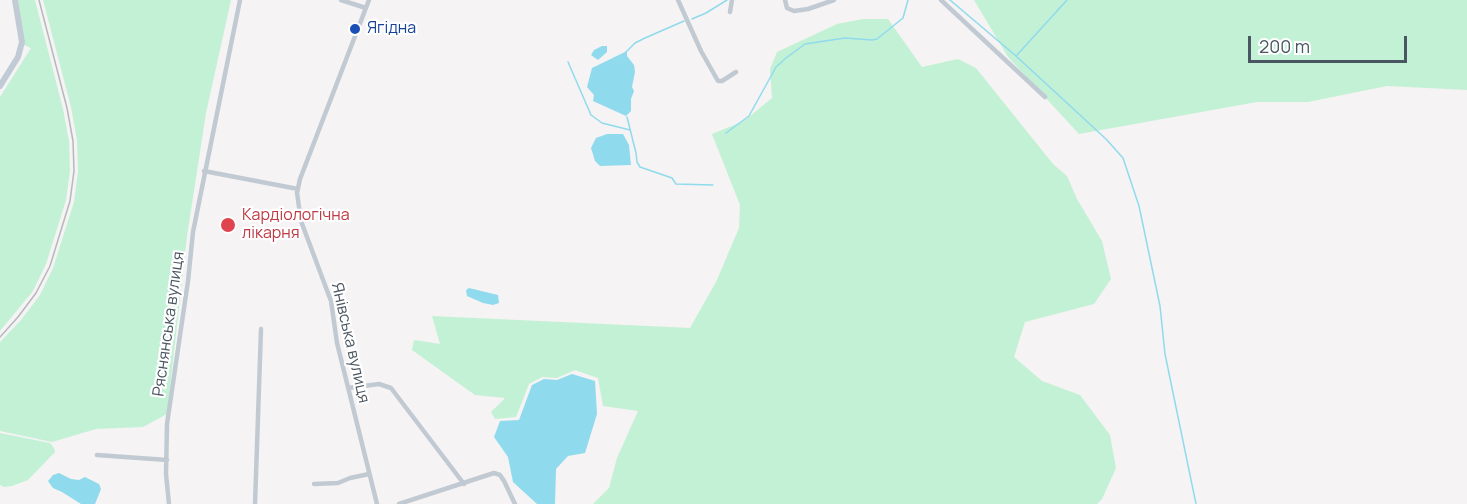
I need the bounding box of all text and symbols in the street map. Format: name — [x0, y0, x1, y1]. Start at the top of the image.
place label: Ягідна — [367, 19, 416, 39]
marker: Ягідна — [348, 22, 362, 36]
scale bar — [1251, 24, 1410, 62]
text: 200 m — [1259, 34, 1310, 58]
place label: Кардіологічна лікарня — [242, 206, 350, 244]
marker: Кардіологічна лікарня — [219, 216, 237, 234]
street label: Ряснянська вулиця — [149, 250, 189, 398]
street label: Янівська вулиця — [327, 281, 373, 405]

